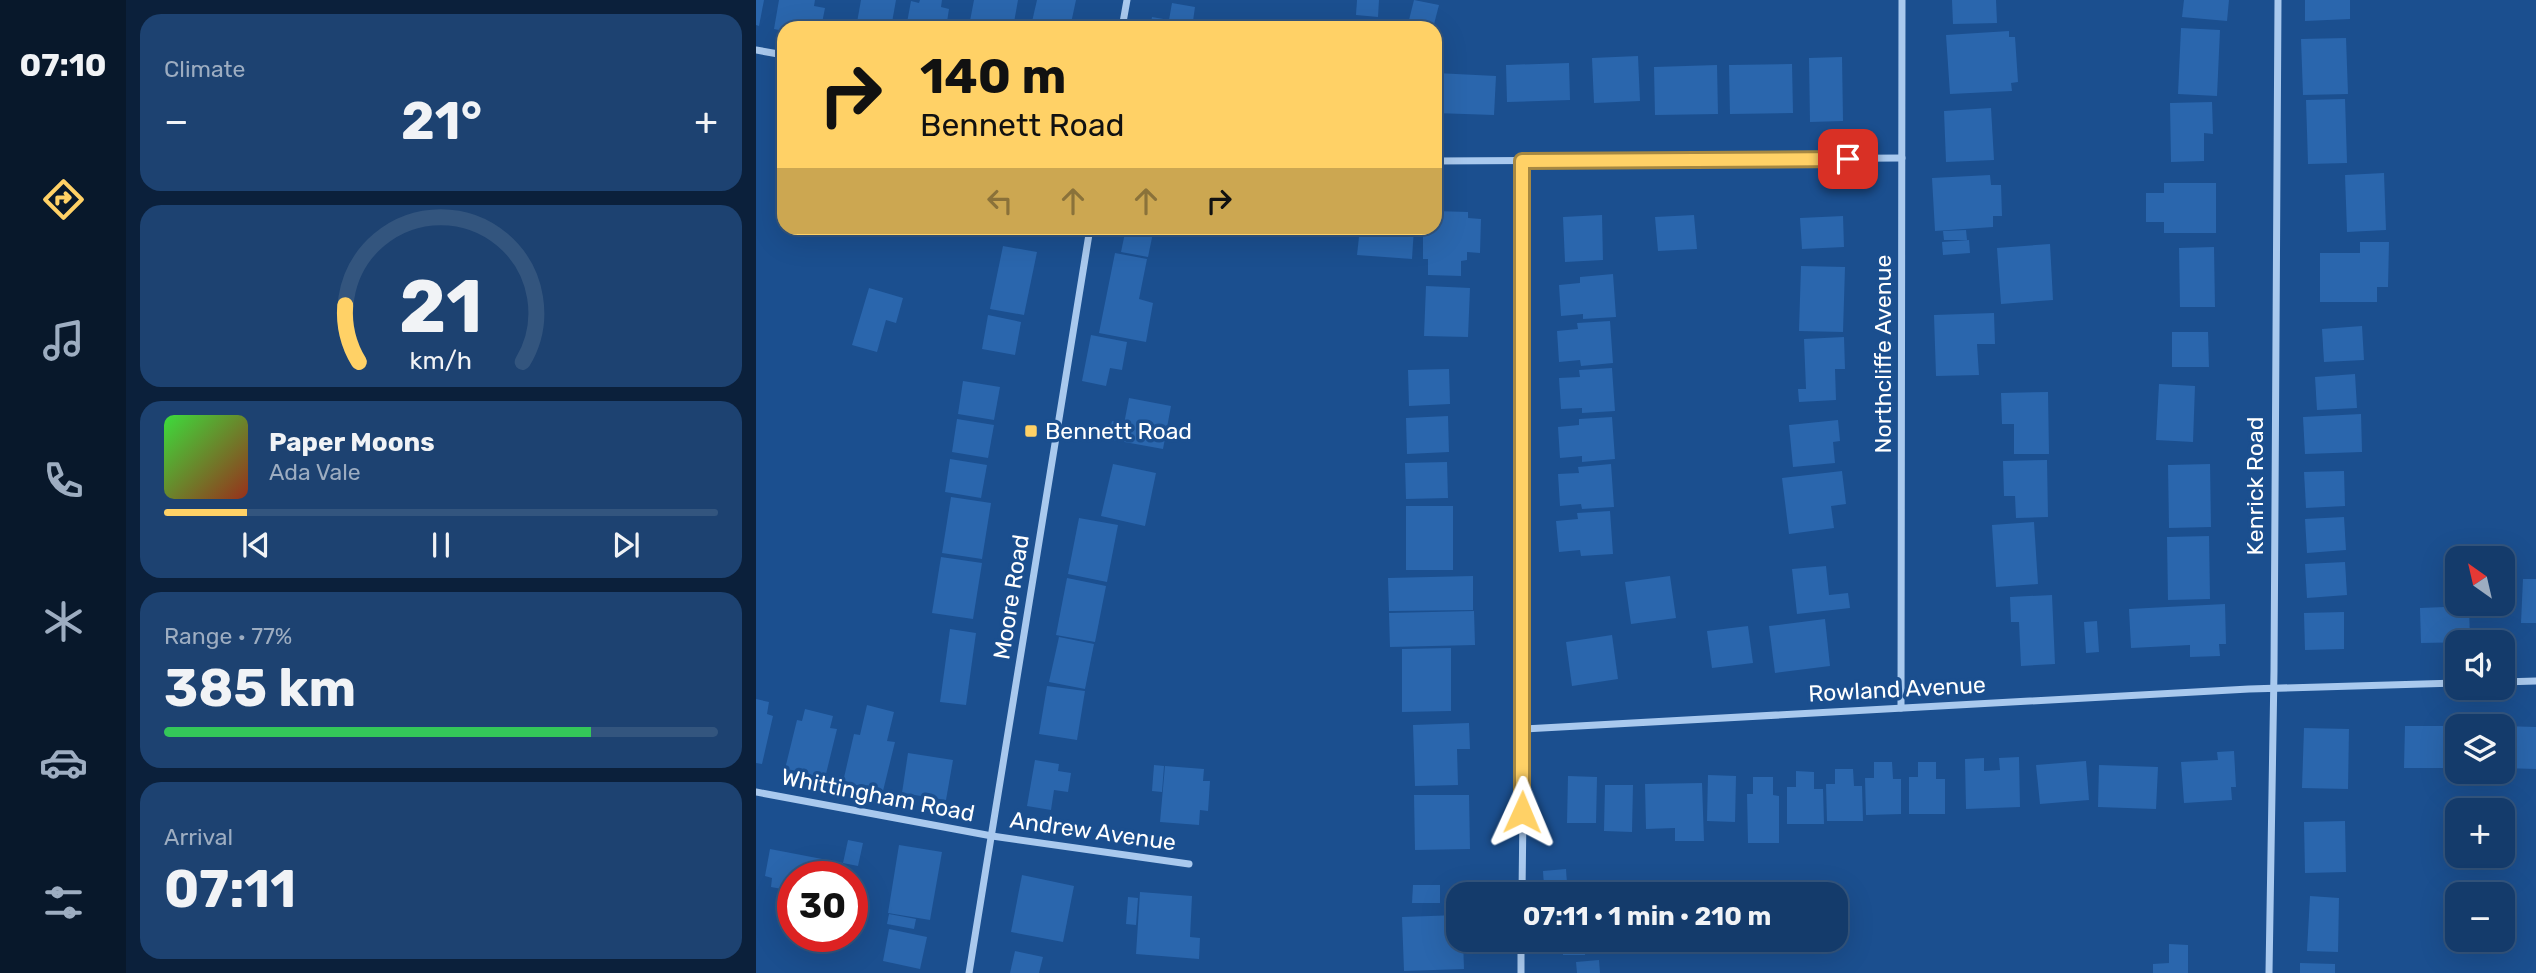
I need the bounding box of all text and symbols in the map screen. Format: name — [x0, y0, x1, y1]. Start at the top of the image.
text: 07:10 — [19, 46, 107, 84]
text: 140 m — [920, 47, 1066, 105]
icon: right — [805, 49, 896, 140]
text: Climate — [164, 55, 245, 83]
text: 21° — [401, 90, 482, 152]
text: − — [164, 98, 189, 144]
text: + — [694, 98, 718, 144]
text: Bennett Road — [920, 106, 1125, 144]
pin — [1818, 129, 1878, 189]
icon: arrive — [1829, 140, 1867, 178]
icon: directions — [39, 175, 88, 224]
icon: left — [981, 182, 1019, 220]
icon: ahead — [1054, 182, 1092, 220]
icon: ahead — [1127, 182, 1165, 220]
icon: right — [1200, 182, 1238, 220]
street label: Northcliffe Avenue — [1869, 255, 1897, 453]
text: 21 — [399, 264, 483, 350]
icon: music — [39, 316, 88, 365]
text: km/h — [410, 346, 472, 375]
place label: Bennett Road — [1045, 417, 1192, 445]
street label: Kenrick Road — [2241, 417, 2269, 555]
marker: Bennett Road — [1023, 423, 1039, 439]
text: Paper Moons — [269, 427, 435, 458]
icon: phone — [39, 456, 88, 505]
text: Ada Vale — [269, 458, 361, 486]
icon: previous — [237, 526, 275, 564]
icon: pause — [422, 526, 460, 564]
icon: next — [607, 526, 645, 564]
street label: Moore Road — [987, 532, 1035, 662]
north arrow — [2445, 546, 2515, 616]
map controls — [2445, 546, 2515, 952]
icon: climate — [39, 597, 88, 646]
text: Range · 77% — [164, 622, 292, 650]
button: sound — [2445, 630, 2515, 700]
text: 385 km — [164, 657, 356, 719]
street label: Rowland Avenue — [1808, 670, 1986, 708]
button: layers — [2445, 714, 2515, 784]
icon: car — [39, 738, 88, 787]
street label: Whittingham Road — [779, 763, 977, 827]
position arrow — [1485, 775, 1559, 849]
button: + — [2445, 798, 2515, 868]
street label: Andrew Avenue — [1008, 805, 1178, 857]
text: Arrival — [164, 823, 233, 851]
text: 07:11 — [164, 858, 296, 920]
speed limit sign: 30 — [777, 861, 868, 952]
icon: filters — [39, 878, 88, 927]
button: − — [2445, 882, 2515, 952]
text: 07:11 · 1 min · 210 m — [1523, 901, 1771, 932]

